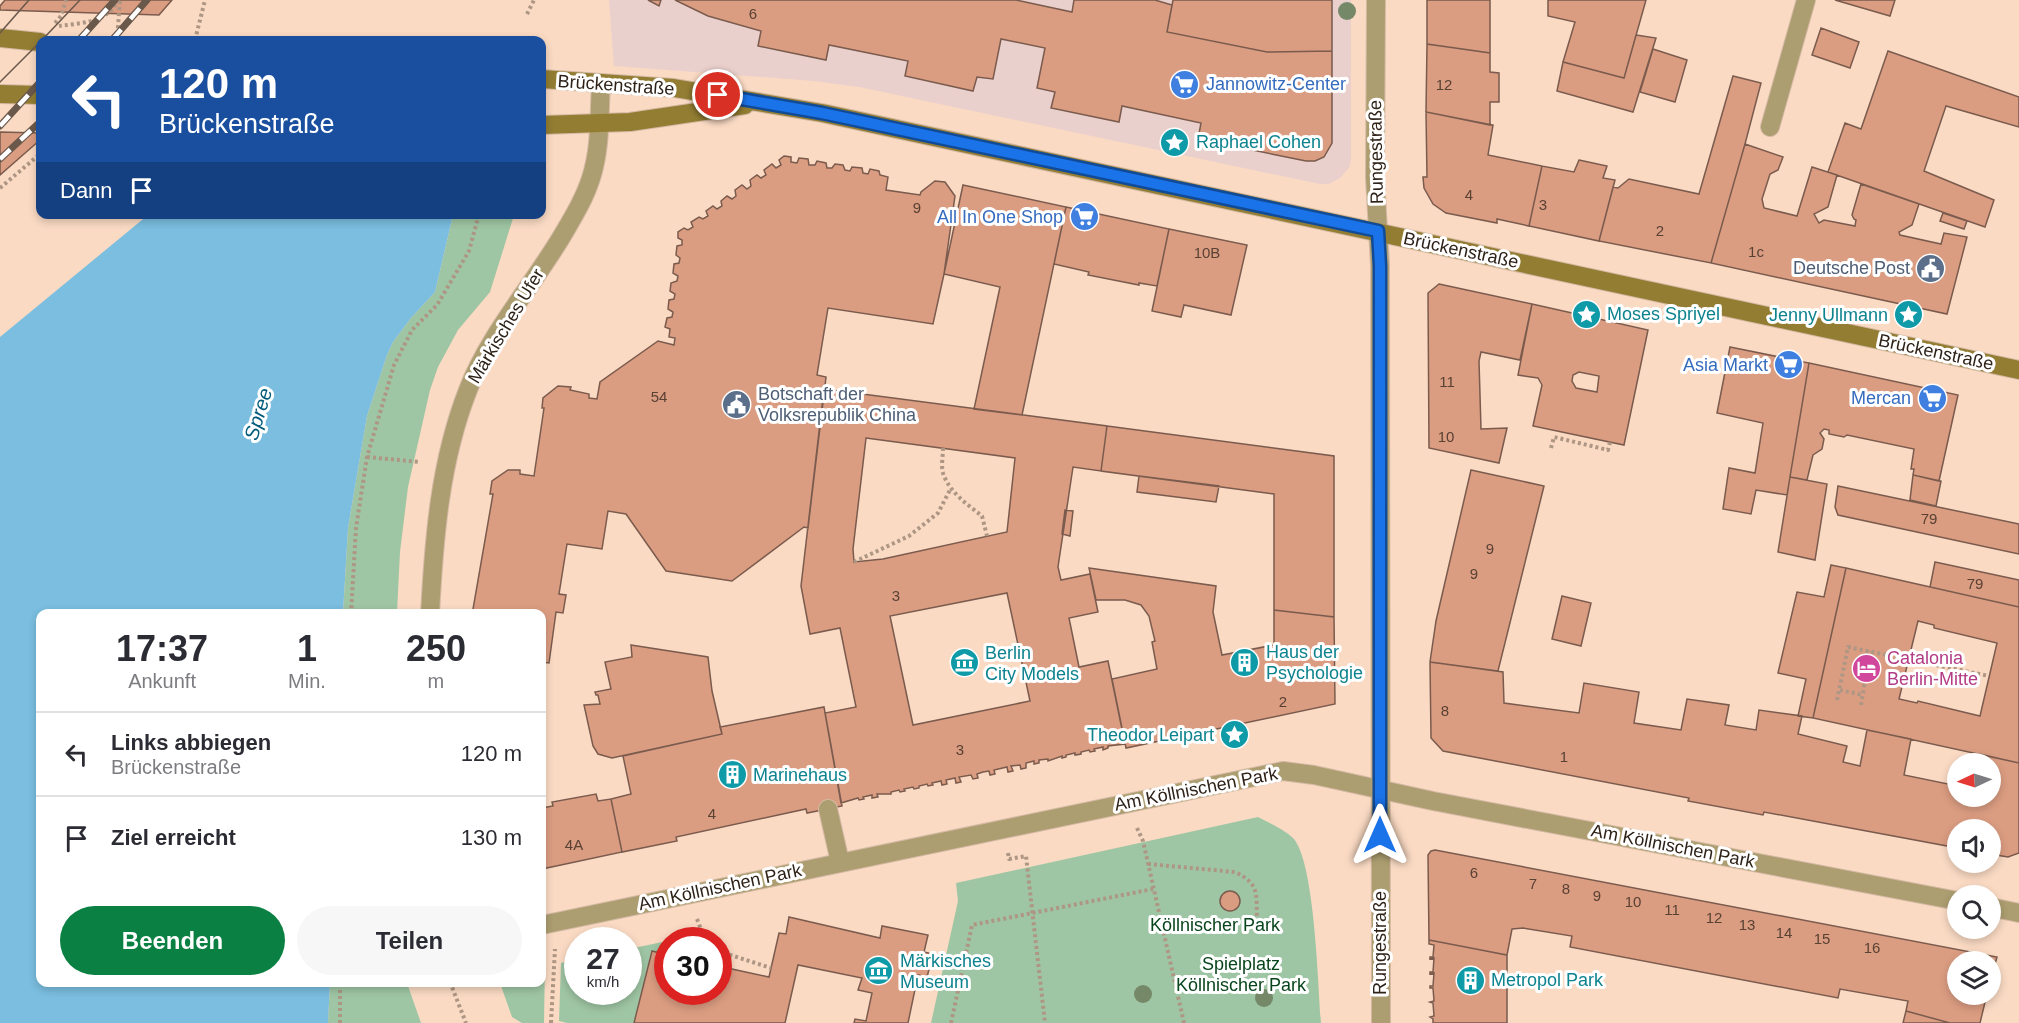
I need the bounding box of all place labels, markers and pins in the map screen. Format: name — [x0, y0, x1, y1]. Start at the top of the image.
supermarket icon: Jannowitz-Center — [1169, 68, 1201, 100]
pin — [692, 69, 743, 120]
place label: Jannowitz-Center — [1206, 74, 1346, 94]
place icon: Raphael Cohen — [1159, 126, 1191, 158]
place label: Raphael Cohen — [1196, 132, 1321, 152]
supermarket icon: All In One Shop — [1068, 201, 1100, 233]
place label: All In One Shop — [937, 207, 1063, 227]
public building icon: Deutsche Post — [1915, 252, 1947, 284]
place label: Deutsche Post — [1793, 258, 1910, 278]
place icon: Moses Spriyel — [1570, 298, 1602, 330]
place icon: Jenny Ullmann — [1893, 299, 1925, 331]
place label: Moses Spriyel — [1607, 304, 1720, 324]
place label: Jenny Ullmann — [1769, 305, 1888, 325]
supermarket icon: Asia Markt — [1773, 349, 1805, 381]
place label: Asia Markt — [1683, 355, 1768, 375]
supermarket icon: Mercan — [1916, 382, 1948, 414]
place label: Botschaft der Volksrepublik China — [758, 384, 917, 425]
public building icon: Botschaft der Volksrepublik China — [721, 388, 753, 420]
place label: Mercan — [1851, 388, 1911, 408]
place label: Haus der Psychologie — [1266, 642, 1363, 683]
place label: Berlin City Models — [985, 643, 1079, 684]
building icon: Haus der Psychologie — [1229, 646, 1261, 678]
museum icon: Berlin City Models — [948, 647, 980, 679]
place label: Catalonia Berlin-Mitte — [1887, 648, 1978, 689]
hotel icon: Catalonia Berlin-Mitte — [1850, 652, 1882, 684]
place icon: Theodor Leipart — [1219, 719, 1251, 751]
place label: Theodor Leipart — [1087, 725, 1214, 745]
building icon: Marinehaus — [716, 759, 748, 791]
place label: Marinehaus — [753, 765, 847, 785]
place label: Märkisches Museum — [900, 951, 991, 992]
museum icon: Märkisches Museum — [863, 955, 895, 987]
building icon: Metropol Park — [1454, 964, 1486, 996]
place label: Metropol Park — [1491, 970, 1604, 990]

